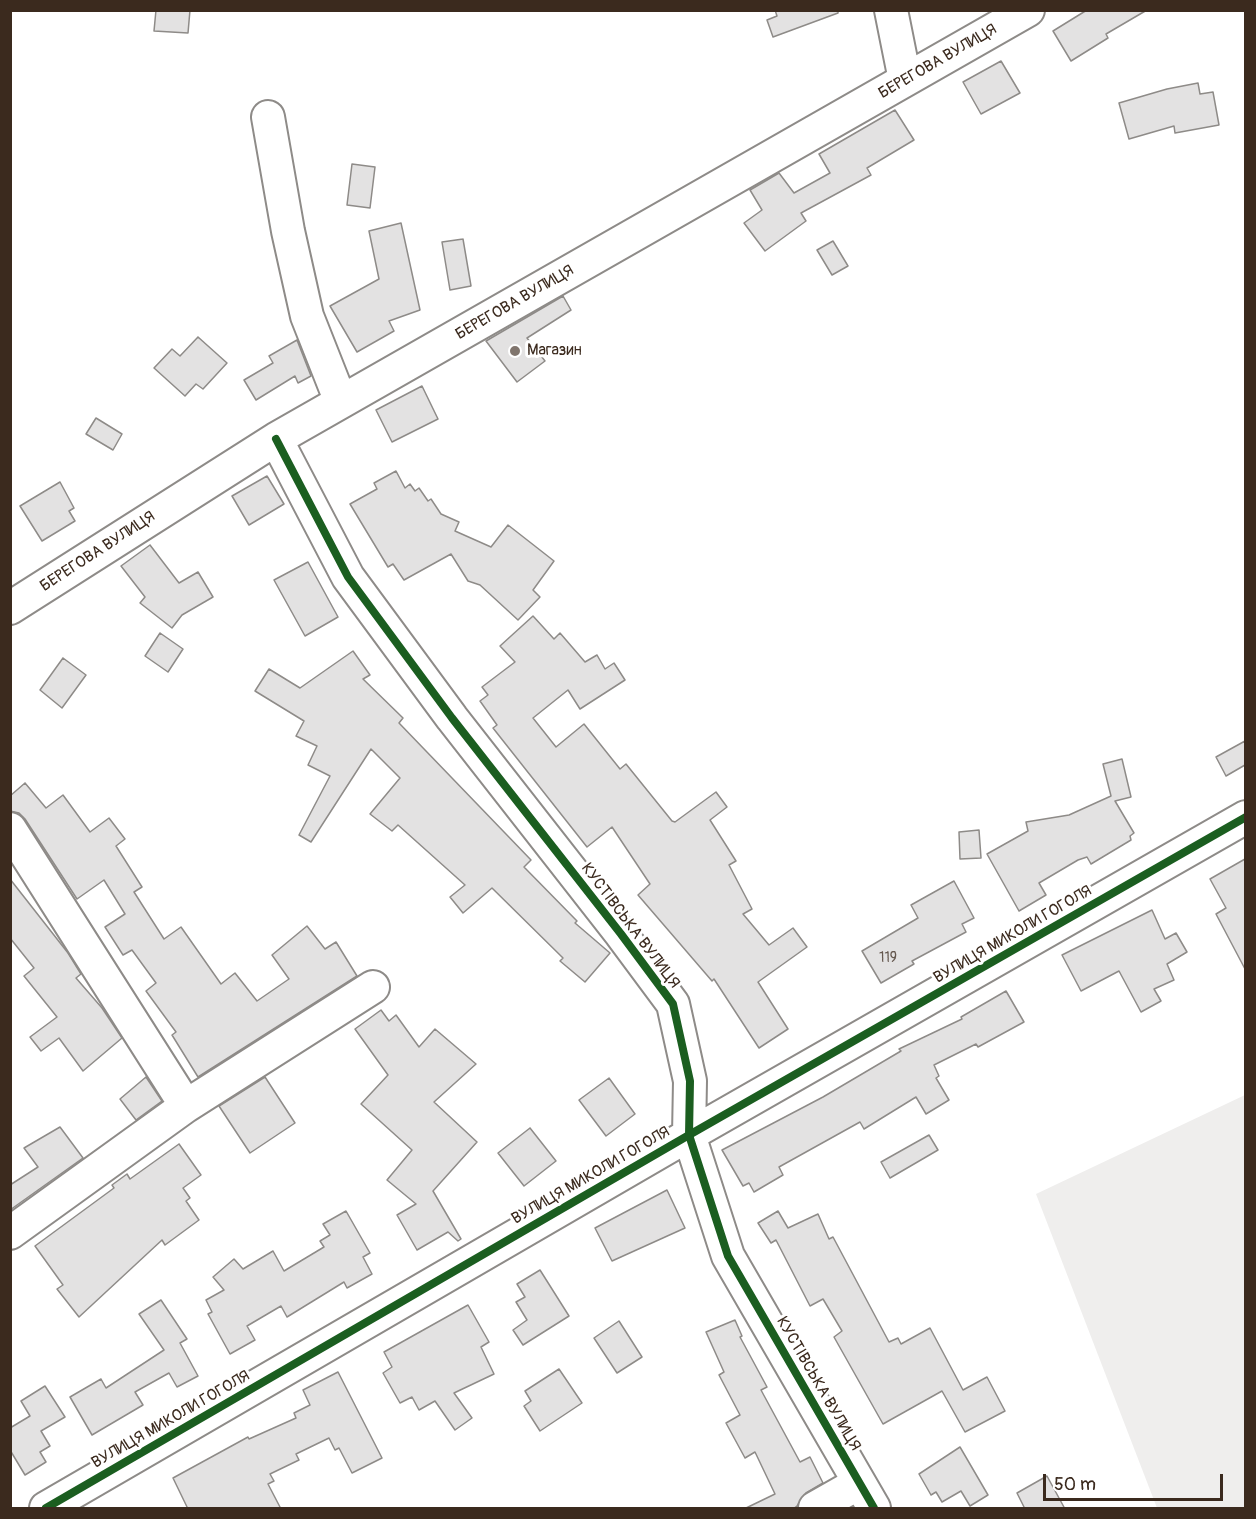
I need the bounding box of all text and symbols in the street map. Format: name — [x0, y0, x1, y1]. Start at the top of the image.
street label: БЕРЕГОВА ВУЛИЦЯ — [875, 20, 1001, 104]
street label: БЕРЕГОВА ВУЛИЦЯ — [452, 261, 578, 345]
place label: Магазин — [527, 341, 582, 361]
marker: Магазин — [508, 344, 522, 358]
street label: БЕРЕГОВА ВУЛИЦЯ — [37, 508, 159, 596]
street label: КУСТІВСЬКА ВУЛИЦЯ — [577, 859, 683, 993]
street label: ВУЛИЦЯ МИКОЛИ ГОГОЛЯ — [930, 882, 1096, 988]
house number: 119 — [879, 950, 897, 966]
street label: ВУЛИЦЯ МИКОЛИ ГОГОЛЯ — [508, 1123, 674, 1229]
street label: КУСТІВСЬКА ВУЛИЦЯ — [772, 1313, 864, 1455]
street label: ВУЛИЦЯ МИКОЛИ ГОГОЛЯ — [88, 1367, 254, 1473]
scale bar — [1046, 1462, 1226, 1500]
text: 50 m — [1054, 1473, 1096, 1496]

